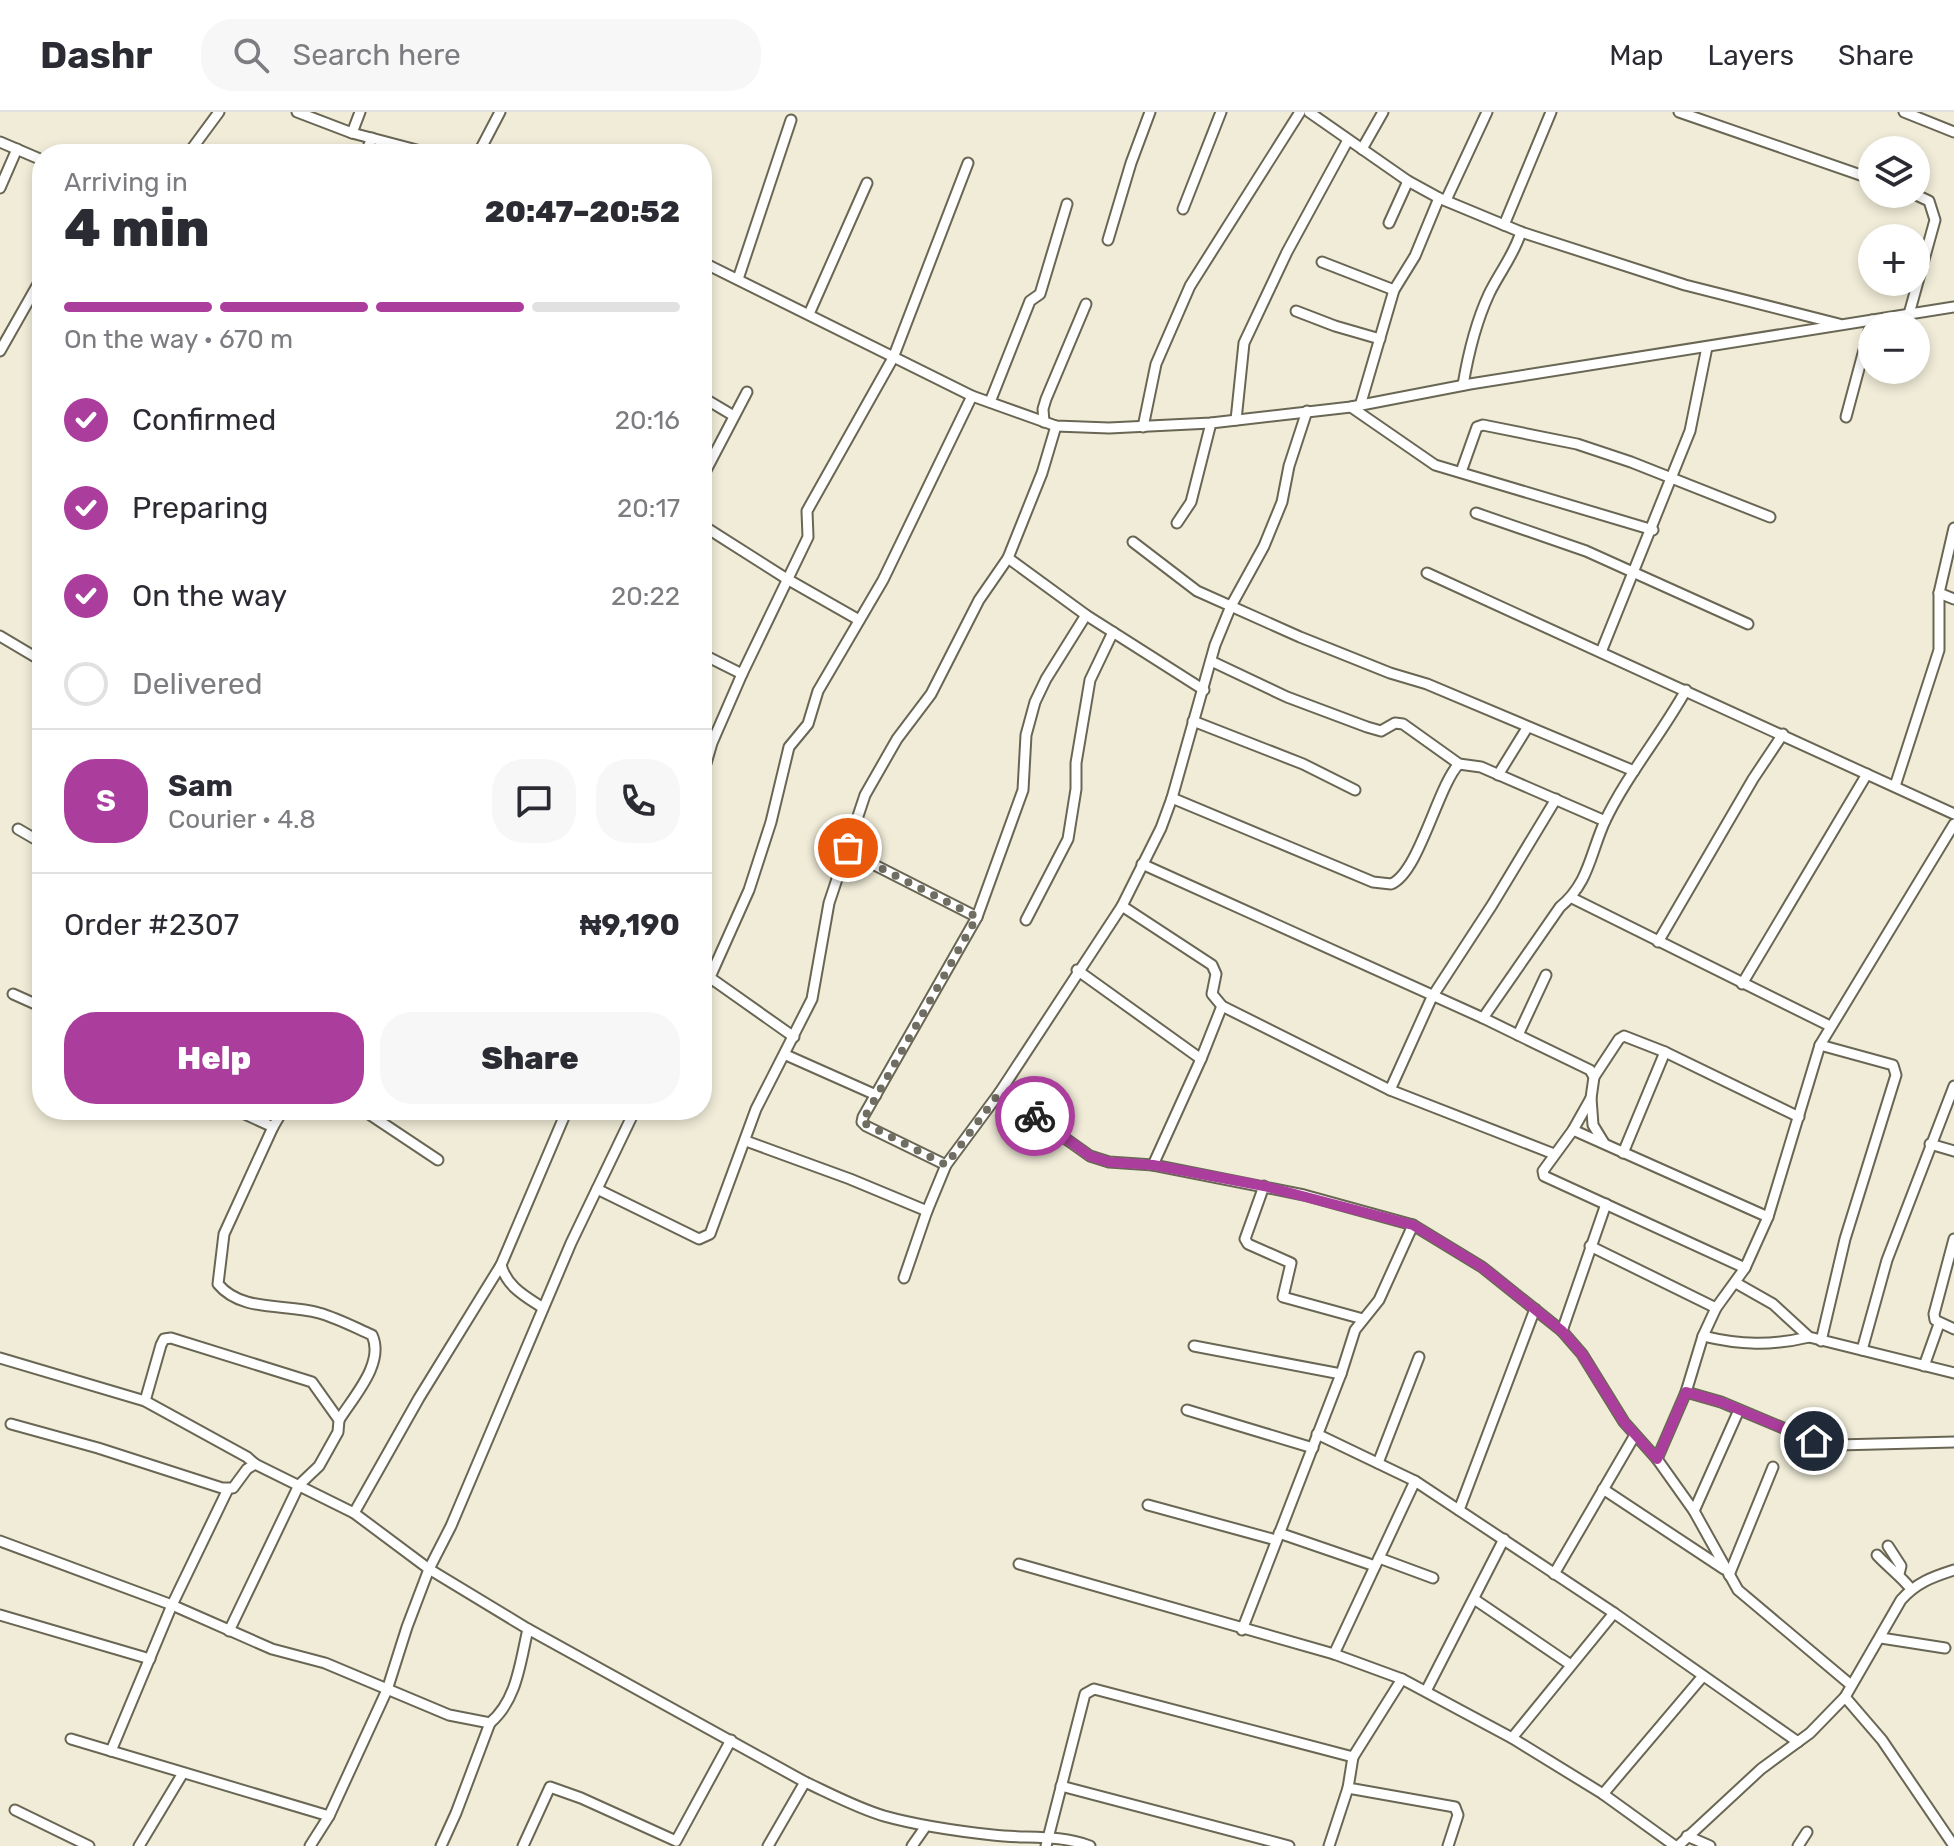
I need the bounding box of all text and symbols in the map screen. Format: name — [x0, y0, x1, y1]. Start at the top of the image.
search box — [201, 19, 761, 91]
text: Dashr — [40, 32, 153, 78]
icon: search — [229, 33, 273, 77]
text: Search here — [293, 37, 461, 73]
text: Map — [1609, 39, 1664, 72]
text: Layers — [1708, 39, 1794, 72]
text: Share — [1838, 39, 1914, 72]
map controls — [1858, 136, 1930, 384]
button: layers — [1858, 136, 1930, 208]
text: Arriving in — [64, 167, 188, 198]
text: 20:47–20:52 — [485, 194, 680, 230]
text: 4 min — [64, 197, 210, 259]
button: + — [1858, 224, 1930, 296]
button: − — [1858, 312, 1930, 384]
text: On the way · 670 m — [64, 324, 293, 355]
icon: check — [64, 398, 108, 442]
text: Confirmed — [132, 402, 276, 438]
text: 20:16 — [615, 405, 680, 436]
icon: check — [64, 486, 108, 530]
text: Preparing — [132, 490, 268, 526]
text: 20:17 — [617, 493, 680, 524]
icon: check — [64, 574, 108, 618]
text: On the way — [132, 578, 287, 614]
text: 20:22 — [611, 581, 680, 612]
text: Delivered — [132, 666, 263, 702]
button: chat — [492, 759, 576, 843]
button: phone — [596, 759, 680, 843]
text: Sam — [168, 768, 233, 804]
text: S — [96, 783, 116, 819]
text: Courier · 4.8 — [168, 804, 316, 835]
pin — [814, 814, 882, 882]
icon: bag — [826, 826, 870, 870]
text: Order #2307 — [64, 907, 239, 943]
text: ₦9,190 — [580, 907, 680, 943]
button: Help — [64, 1012, 364, 1104]
button: Share — [380, 1012, 680, 1104]
courier — [995, 1076, 1075, 1156]
icon: bike — [1013, 1094, 1057, 1138]
pin — [1780, 1407, 1848, 1475]
icon: home — [1792, 1419, 1836, 1463]

